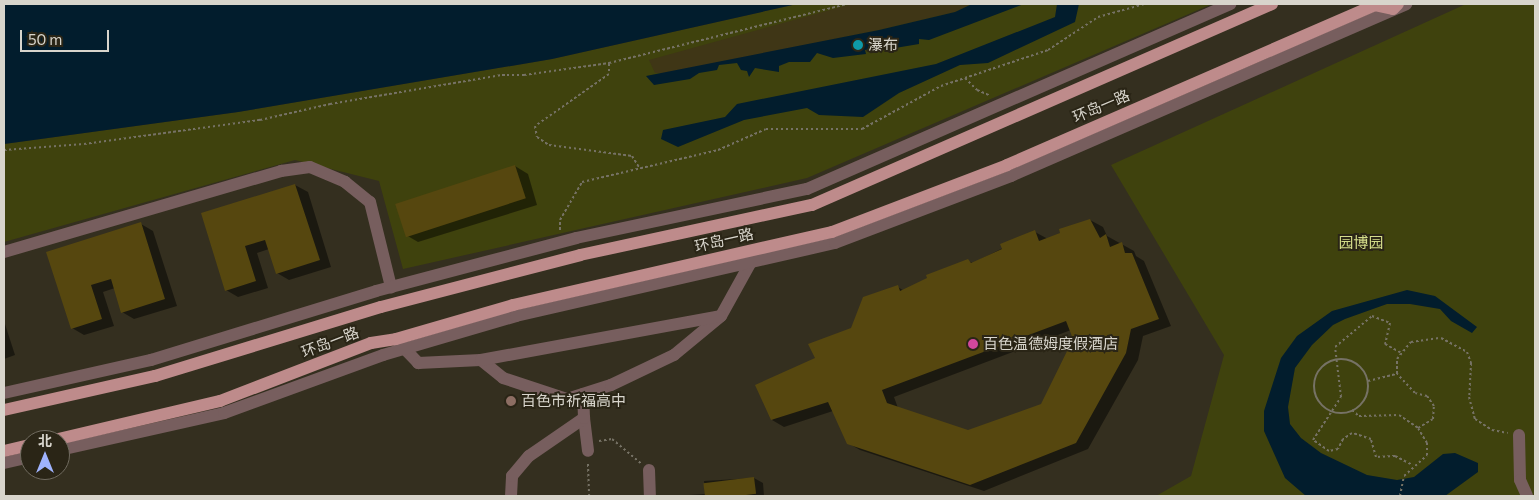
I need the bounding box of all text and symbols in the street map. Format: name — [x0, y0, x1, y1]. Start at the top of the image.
scale bar — [22, 20, 111, 52]
text: 50 m — [28, 30, 62, 48]
place label: 瀑布 — [868, 36, 898, 54]
marker: 瀑布 — [852, 39, 864, 51]
street label: 环岛一路 — [1070, 86, 1132, 126]
street label: 环岛一路 — [693, 224, 755, 256]
park label: 园博园 — [1339, 234, 1383, 252]
street label: 环岛一路 — [299, 323, 361, 361]
place label: 百色温德姆度假酒店 — [983, 335, 1118, 353]
marker: 百色温德姆度假酒店 — [967, 338, 979, 350]
place label: 百色市祈福高中 — [521, 392, 626, 410]
marker: 百色市祈福高中 — [505, 395, 517, 407]
north arrow — [20, 430, 70, 480]
text: 北 — [38, 432, 52, 449]

